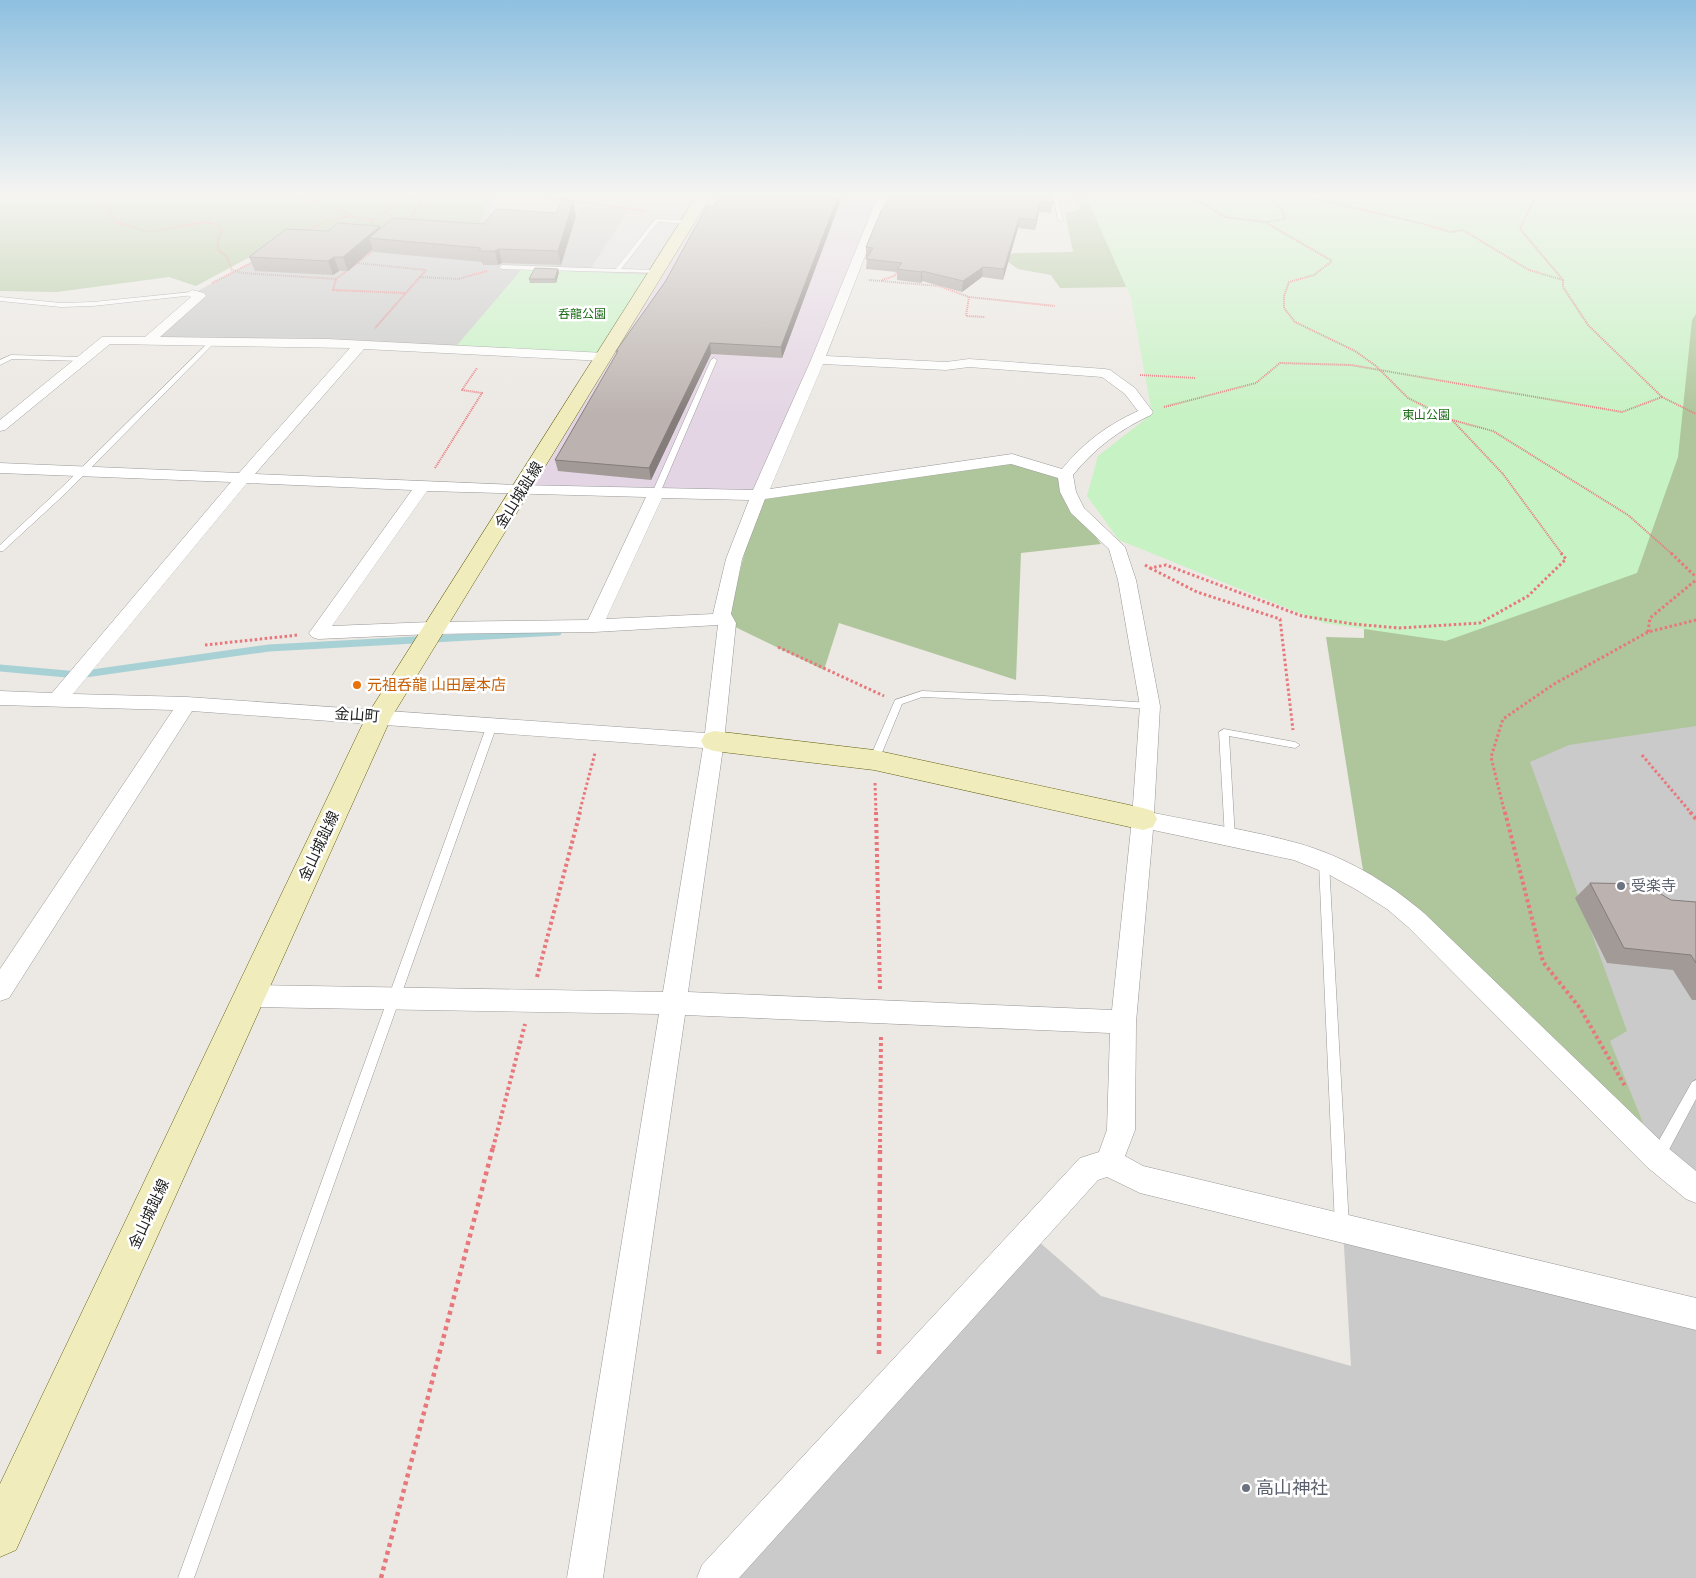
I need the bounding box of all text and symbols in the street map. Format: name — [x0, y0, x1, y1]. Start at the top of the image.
park label: 呑龍公園 — [558, 307, 606, 321]
park label: 東山公園 — [1402, 408, 1450, 422]
street label: 金山城趾線 — [491, 458, 547, 532]
place label: 元祖呑龍 山田屋本店 — [367, 676, 506, 694]
marker: 元祖呑龍 山田屋本店 — [351, 679, 363, 691]
street label: 金山町 — [334, 704, 380, 726]
street label: 金山城趾線 — [295, 808, 343, 884]
place label: 受楽寺 — [1631, 877, 1676, 895]
marker: 受楽寺 — [1615, 880, 1627, 892]
street label: 金山城趾線 — [125, 1176, 173, 1252]
place label: 高山神社 — [1256, 1477, 1328, 1499]
marker: 高山神社 — [1240, 1482, 1252, 1494]

